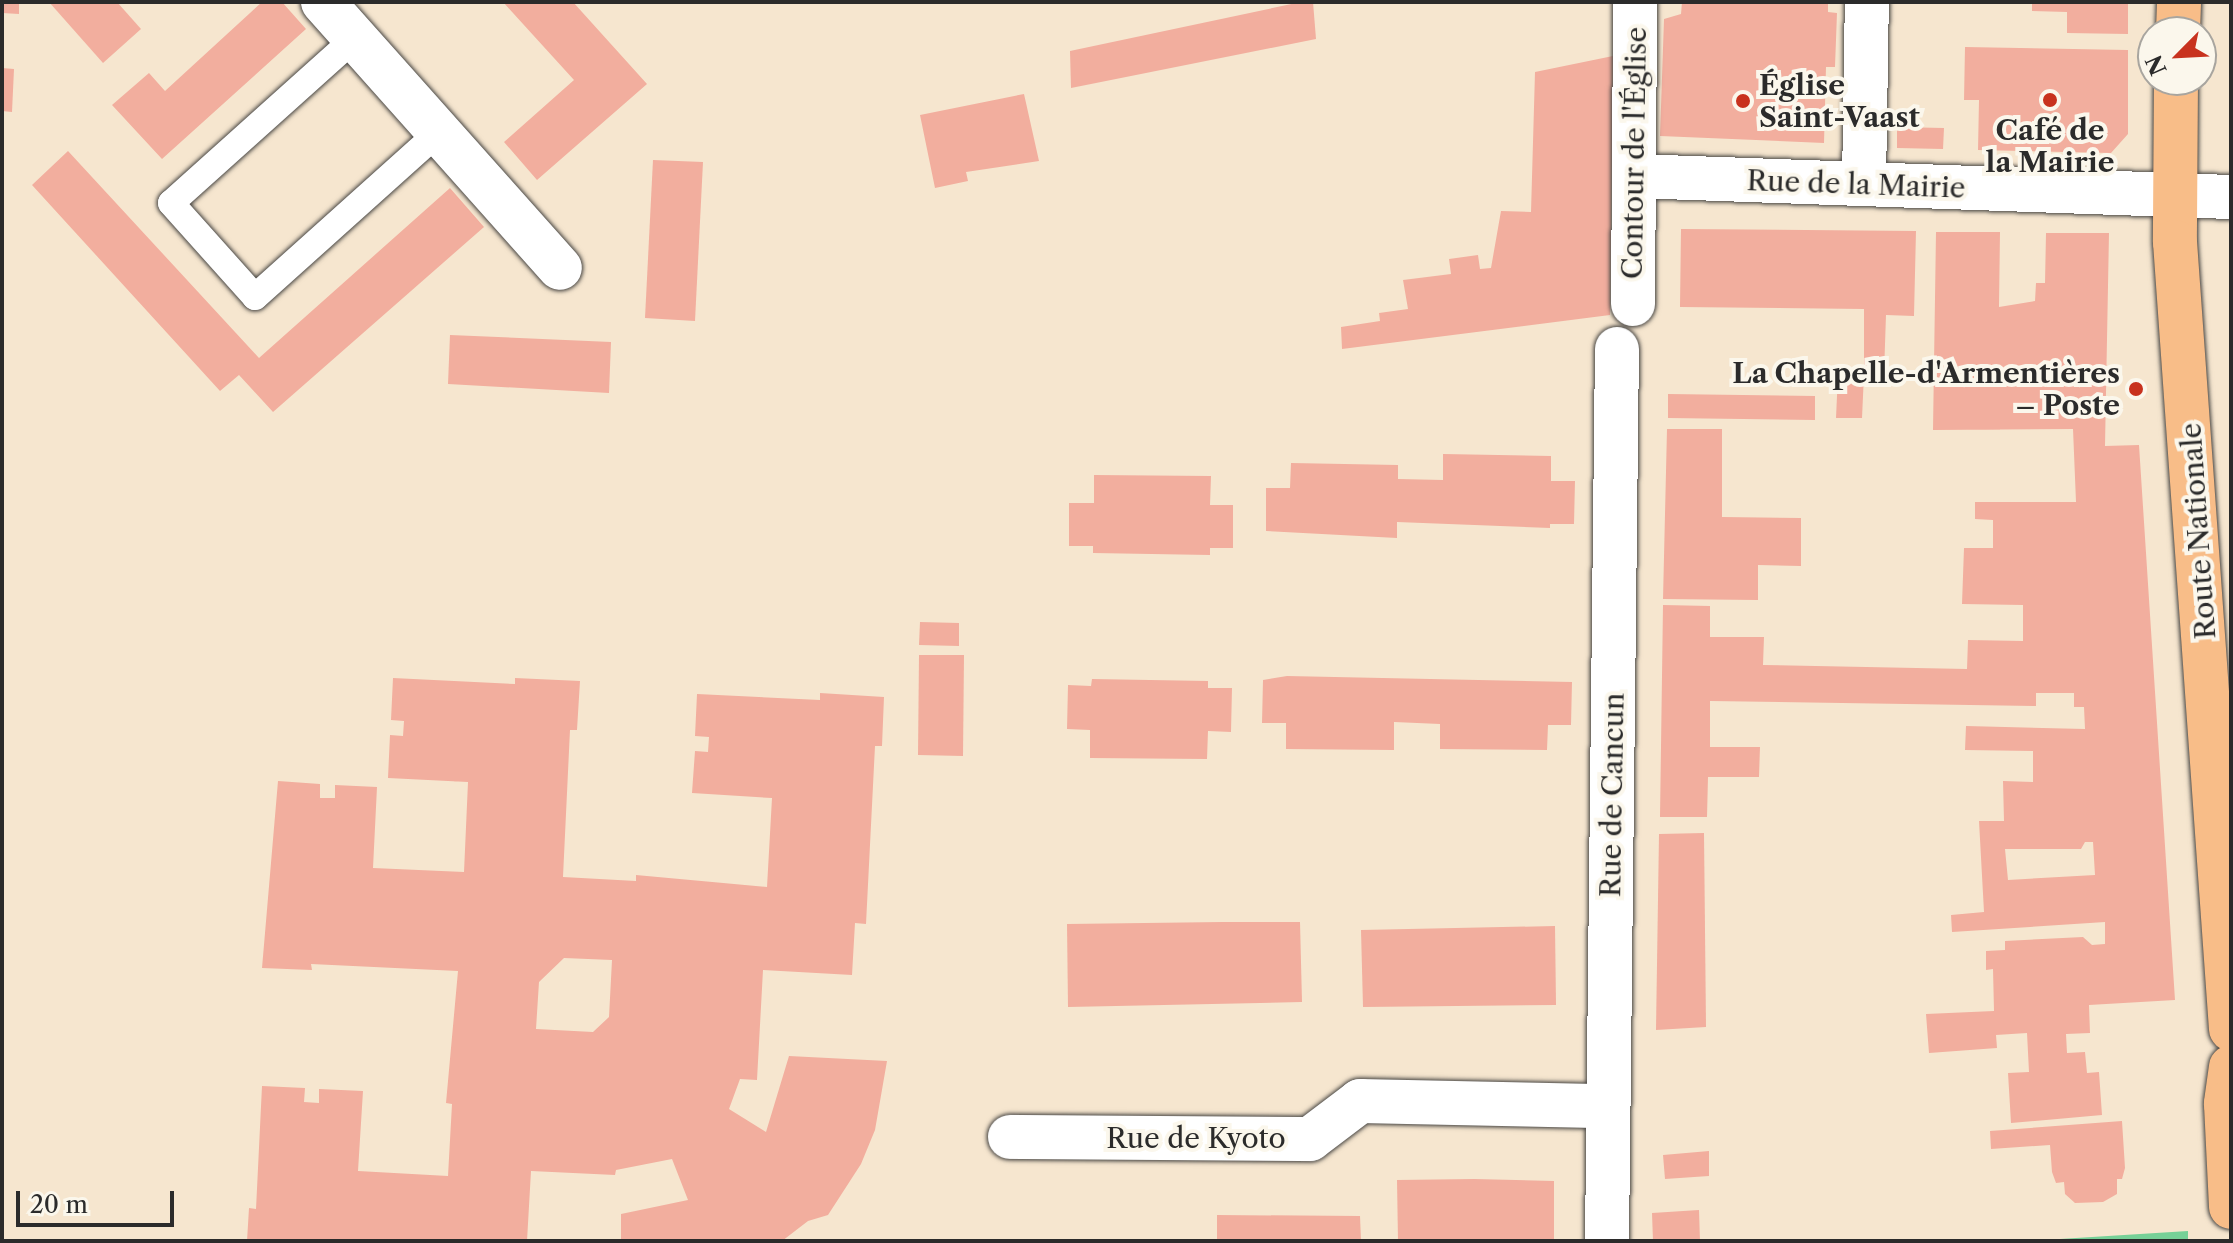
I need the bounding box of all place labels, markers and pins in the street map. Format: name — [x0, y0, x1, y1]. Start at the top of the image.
place label: Église Saint-Vaast — [1759, 68, 1920, 134]
marker: Café de la Mairie — [2041, 91, 2059, 109]
marker: Église Saint-Vaast — [1734, 92, 1752, 110]
place label: Café de la Mairie — [1985, 113, 2115, 179]
place label: La Chapelle-d'Armentières – Poste — [1732, 356, 2120, 422]
marker: La Chapelle-d'Armentières – Poste — [2127, 380, 2145, 398]

